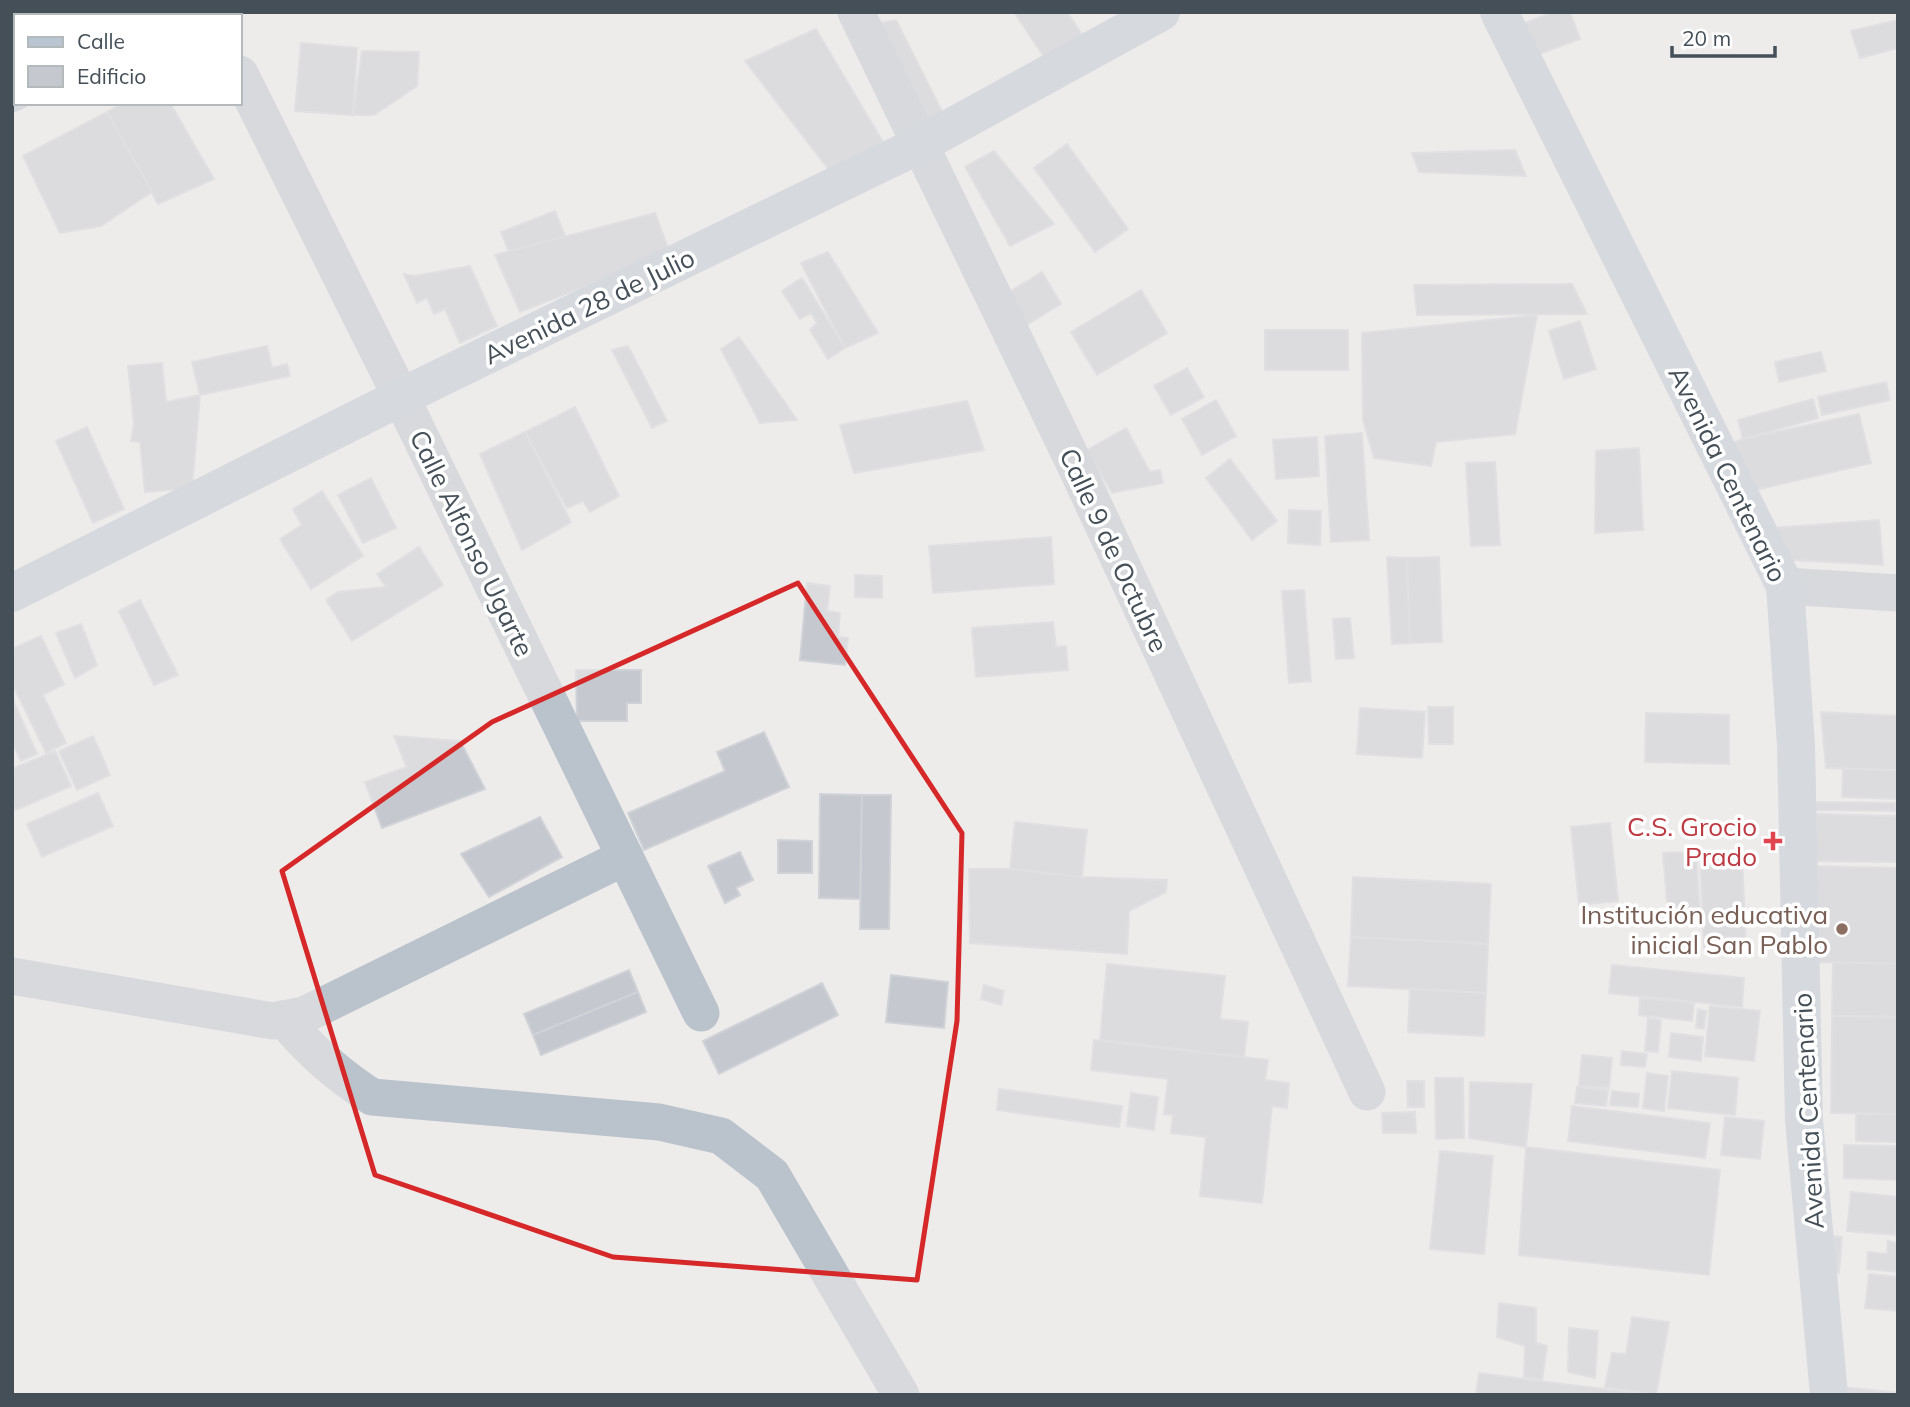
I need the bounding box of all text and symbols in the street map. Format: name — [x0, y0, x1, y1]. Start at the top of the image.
legend — [14, 14, 242, 105]
scale bar — [1672, 14, 1775, 58]
text: 20 m — [1682, 25, 1731, 51]
text: Calle — [77, 28, 125, 54]
text: Edificio — [77, 63, 146, 89]
street label: Avenida 28 de Julio — [478, 241, 700, 371]
street label: Avenida Centenario — [1661, 361, 1795, 587]
street label: Calle Alfonso Ugarte — [403, 424, 541, 662]
street label: Calle 9 de Octubre — [1052, 443, 1176, 657]
place label: C.S. Grocio Prado — [1627, 810, 1757, 873]
marker: C.S. Grocio Prado — [1763, 831, 1783, 851]
place label: Institución educativa inicial San Pablo — [1580, 898, 1828, 961]
marker: Institución educativa inicial San Pablo — [1834, 921, 1850, 937]
street label: Avenida Centenario — [1785, 992, 1831, 1230]

